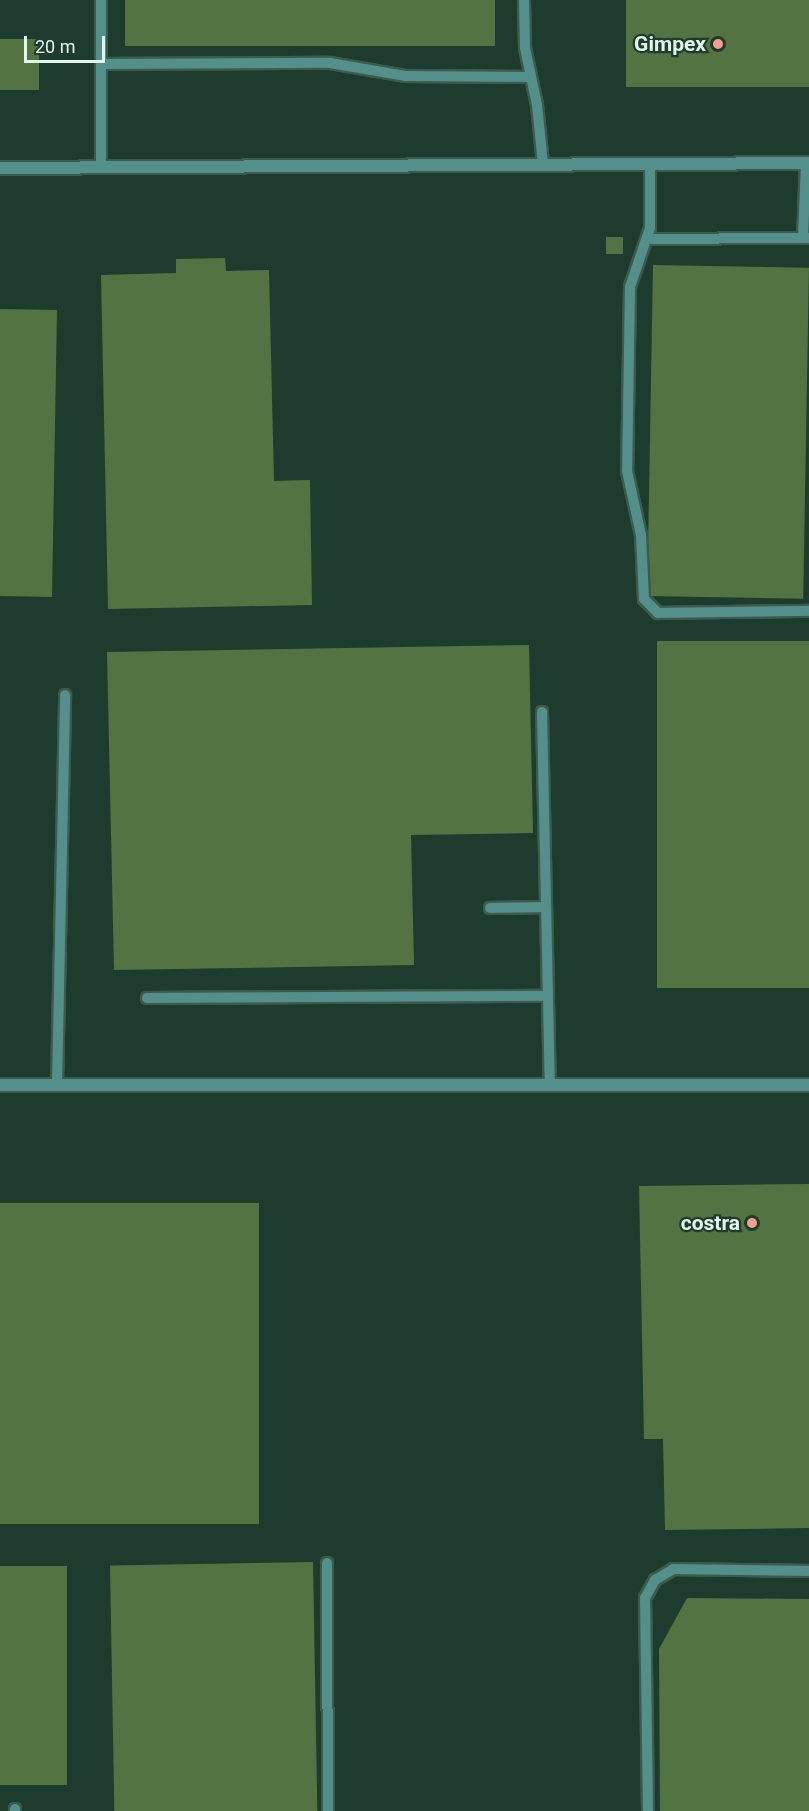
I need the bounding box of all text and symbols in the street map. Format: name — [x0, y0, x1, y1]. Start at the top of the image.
scale bar — [27, 24, 108, 62]
place label: Gimpex — [634, 31, 706, 57]
text: 20 m — [35, 36, 75, 57]
marker: Gimpex — [711, 37, 725, 51]
place label: costra — [681, 1210, 740, 1236]
marker: costra — [745, 1216, 759, 1230]

